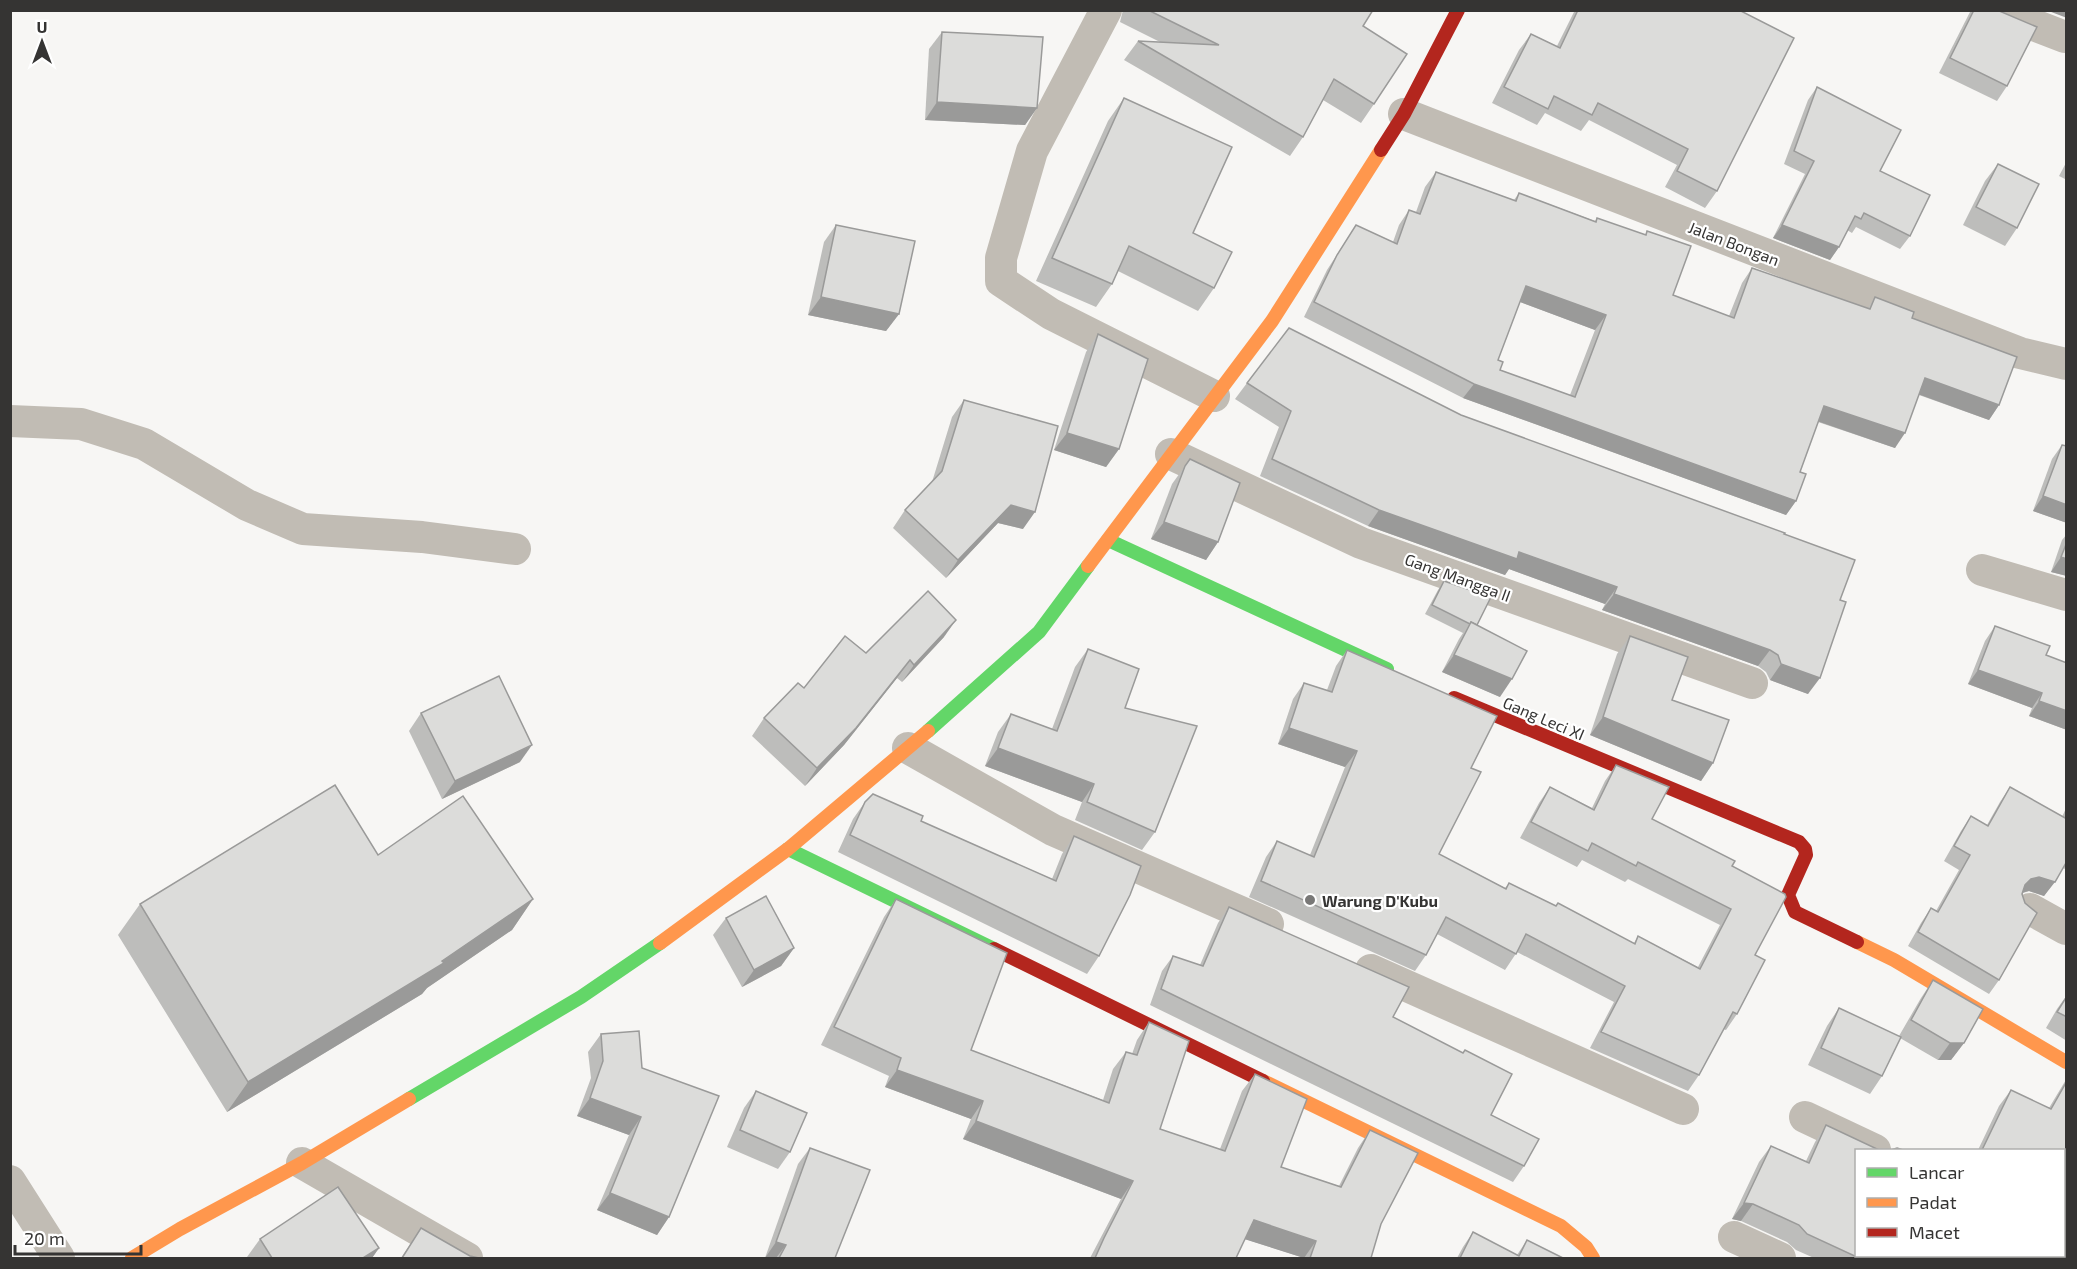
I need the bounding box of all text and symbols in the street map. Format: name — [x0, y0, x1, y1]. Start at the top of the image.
north arrow — [12, 12, 72, 72]
text: U — [37, 17, 47, 36]
street label: Jalan Bongan — [1686, 217, 1782, 269]
street label: Gang Mangga II — [1402, 549, 1514, 605]
street label: Gang Leci XI — [1500, 692, 1588, 744]
place label: Warung D'Kubu — [1322, 891, 1438, 910]
marker: Warung D'Kubu — [1303, 893, 1317, 907]
legend — [1855, 1149, 2065, 1257]
text: Lancar — [1909, 1161, 1965, 1183]
text: Padat — [1909, 1191, 1957, 1213]
scale bar — [15, 1218, 141, 1256]
text: Macet — [1909, 1221, 1960, 1243]
text: 20 m — [24, 1227, 65, 1249]

